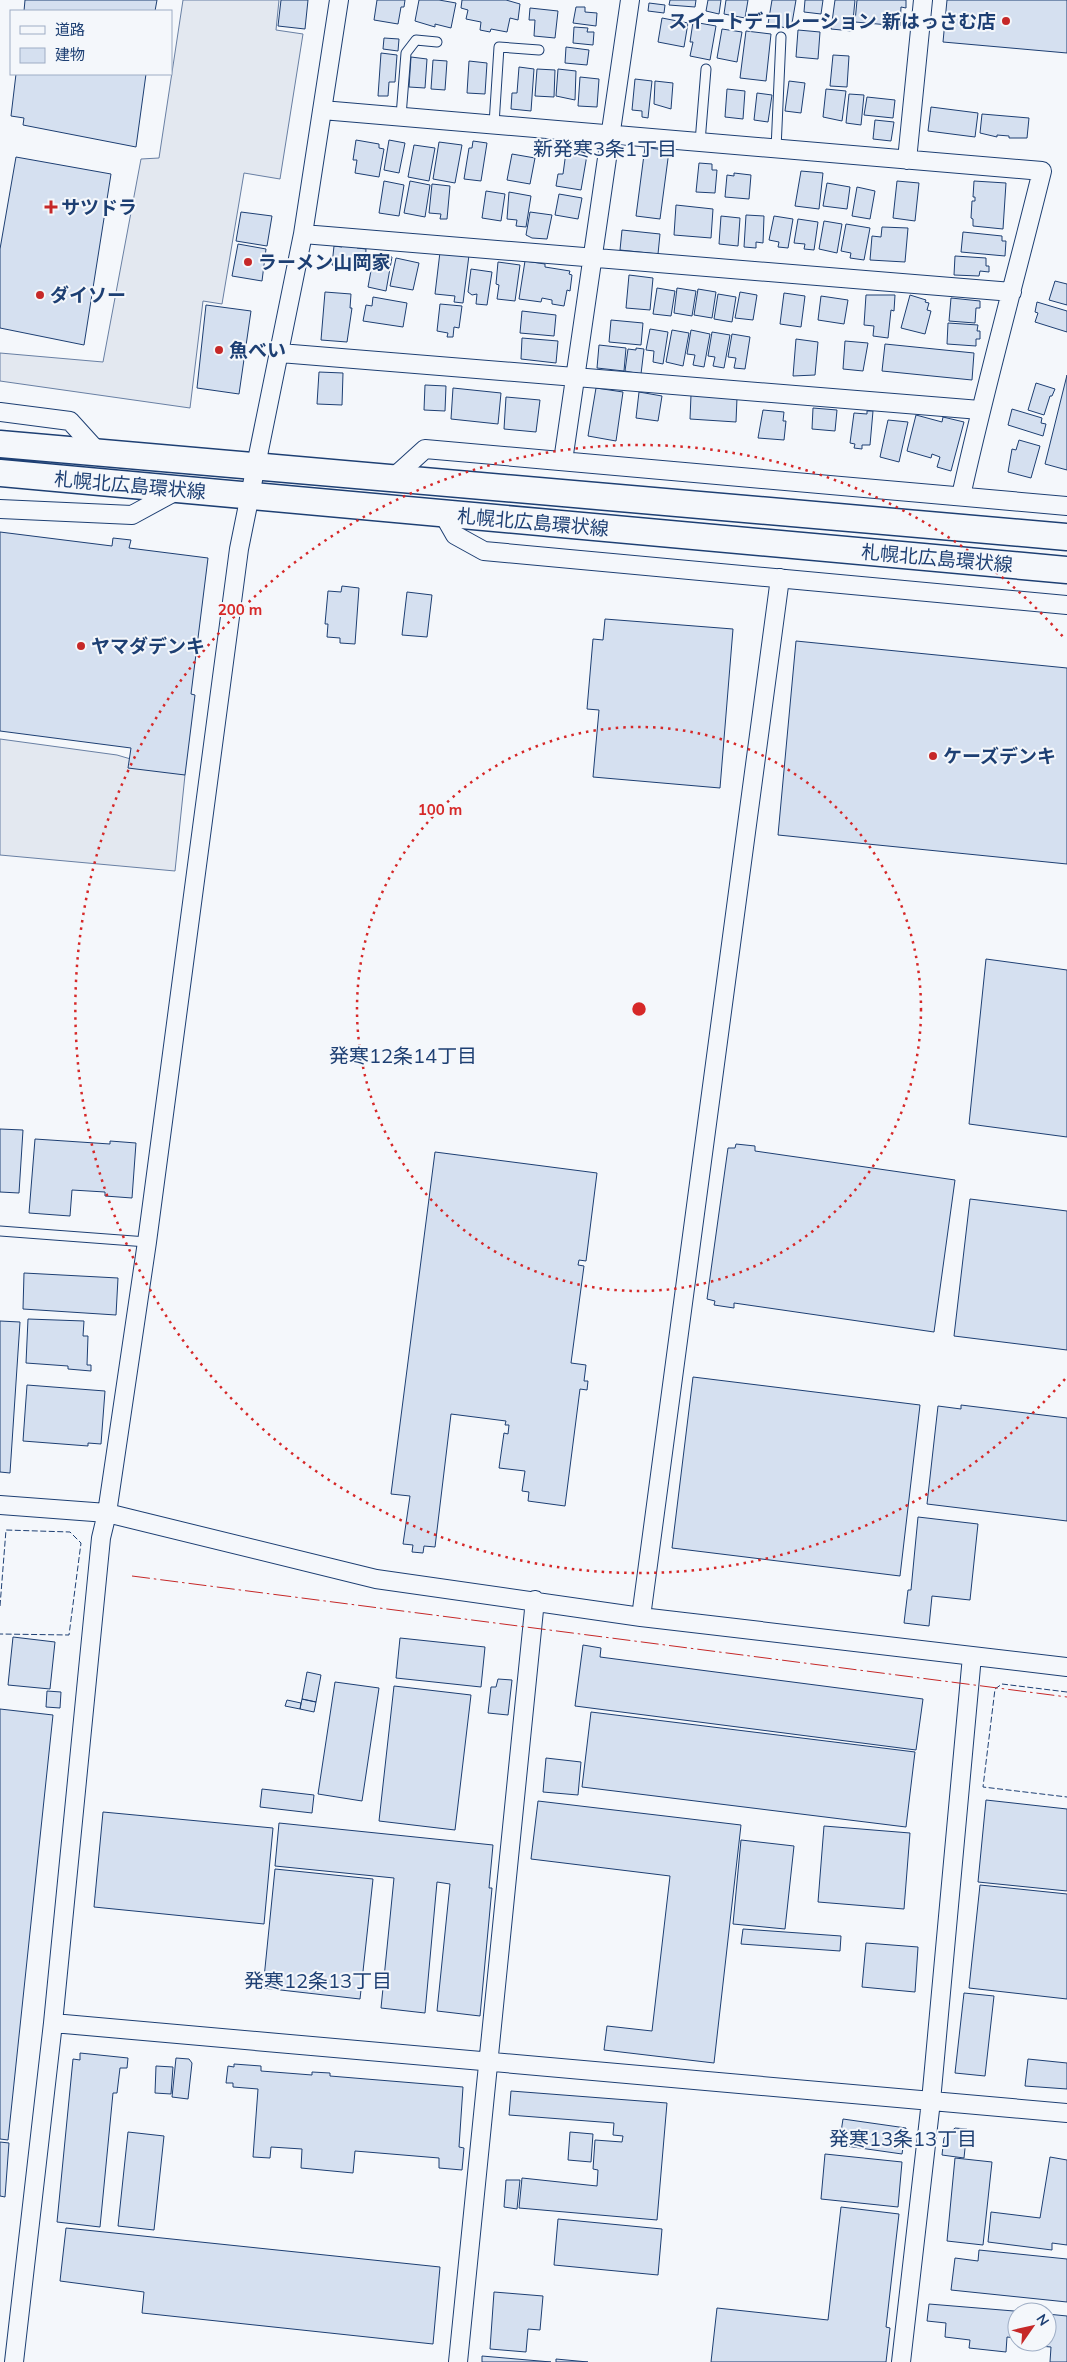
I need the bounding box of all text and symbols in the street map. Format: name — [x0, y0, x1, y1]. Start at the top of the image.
place label: スイートデコレーション 新はっさむ店 — [668, 9, 996, 33]
legend — [10, 10, 172, 75]
marker: スイートデコレーション 新はっさむ店 — [1000, 15, 1012, 27]
text: 道路 — [55, 20, 85, 39]
text: 建物 — [55, 45, 85, 64]
district label: 新発寒3条1丁目 — [533, 136, 677, 161]
place label: サツドラ — [61, 195, 137, 219]
marker: サツドラ — [45, 201, 57, 213]
place label: ラーメン山岡家 — [258, 250, 390, 274]
marker: ラーメン山岡家 — [242, 256, 254, 268]
place label: ダイソー — [50, 283, 126, 307]
marker: ダイソー — [34, 289, 46, 301]
place label: 魚べい — [229, 338, 286, 362]
marker: 魚べい — [213, 344, 225, 356]
street label: 札幌北広島環状線 — [53, 466, 207, 504]
street label: 札幌北広島環状線 — [456, 503, 610, 541]
street label: 札幌北広島環状線 — [860, 539, 1014, 577]
text: 200 m — [218, 600, 262, 619]
place label: ヤマダデンキ — [91, 634, 205, 658]
marker: ヤマダデンキ — [75, 640, 87, 652]
place label: ケーズデンキ — [943, 744, 1056, 768]
marker: ケーズデンキ — [927, 750, 939, 762]
text: 100 m — [418, 800, 462, 819]
centre of rings — [630, 1000, 648, 1018]
district label: 発寒12条14丁目 — [329, 1043, 477, 1068]
district label: 発寒12条13丁目 — [244, 1968, 392, 1993]
district label: 発寒13条13丁目 — [829, 2126, 977, 2151]
north arrow — [1007, 2302, 1057, 2352]
text: N — [1032, 2310, 1053, 2329]

